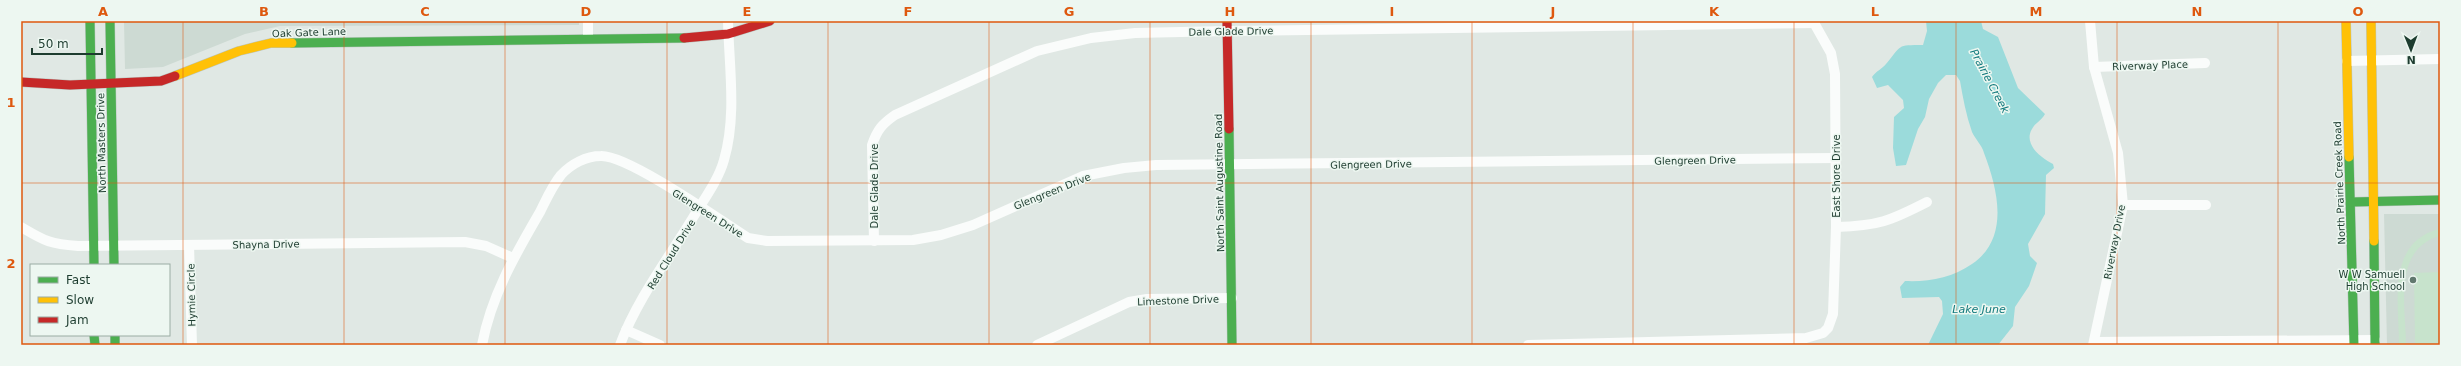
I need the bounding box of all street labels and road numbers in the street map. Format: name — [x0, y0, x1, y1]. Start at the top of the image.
street label: Dale Glade Drive — [1188, 25, 1274, 38]
street label: Oak Gate Lane — [272, 26, 346, 39]
street label: Riverway Place — [2112, 59, 2188, 72]
street label: North Masters Drive — [95, 93, 108, 193]
street label: North Saint Augustine Road — [1213, 114, 1226, 252]
street label: North Prairie Creek Road — [2332, 121, 2347, 245]
street label: East Shore Drive — [1831, 134, 1842, 218]
street label: Dale Glade Drive — [869, 144, 880, 228]
street label: Glengreen Drive — [1654, 154, 1736, 167]
street label: Glengreen Drive — [1330, 158, 1412, 171]
street label: Glengreen Drive — [1012, 171, 1092, 212]
street label: Glengreen Drive — [670, 187, 745, 240]
street label: Riverway Drive — [2102, 204, 2127, 280]
street label: Red Cloud Drive — [645, 217, 697, 291]
street label: Shayna Drive — [232, 238, 300, 251]
street label: Hymie Circle — [185, 263, 198, 327]
street label: Limestone Drive — [1137, 294, 1219, 307]

